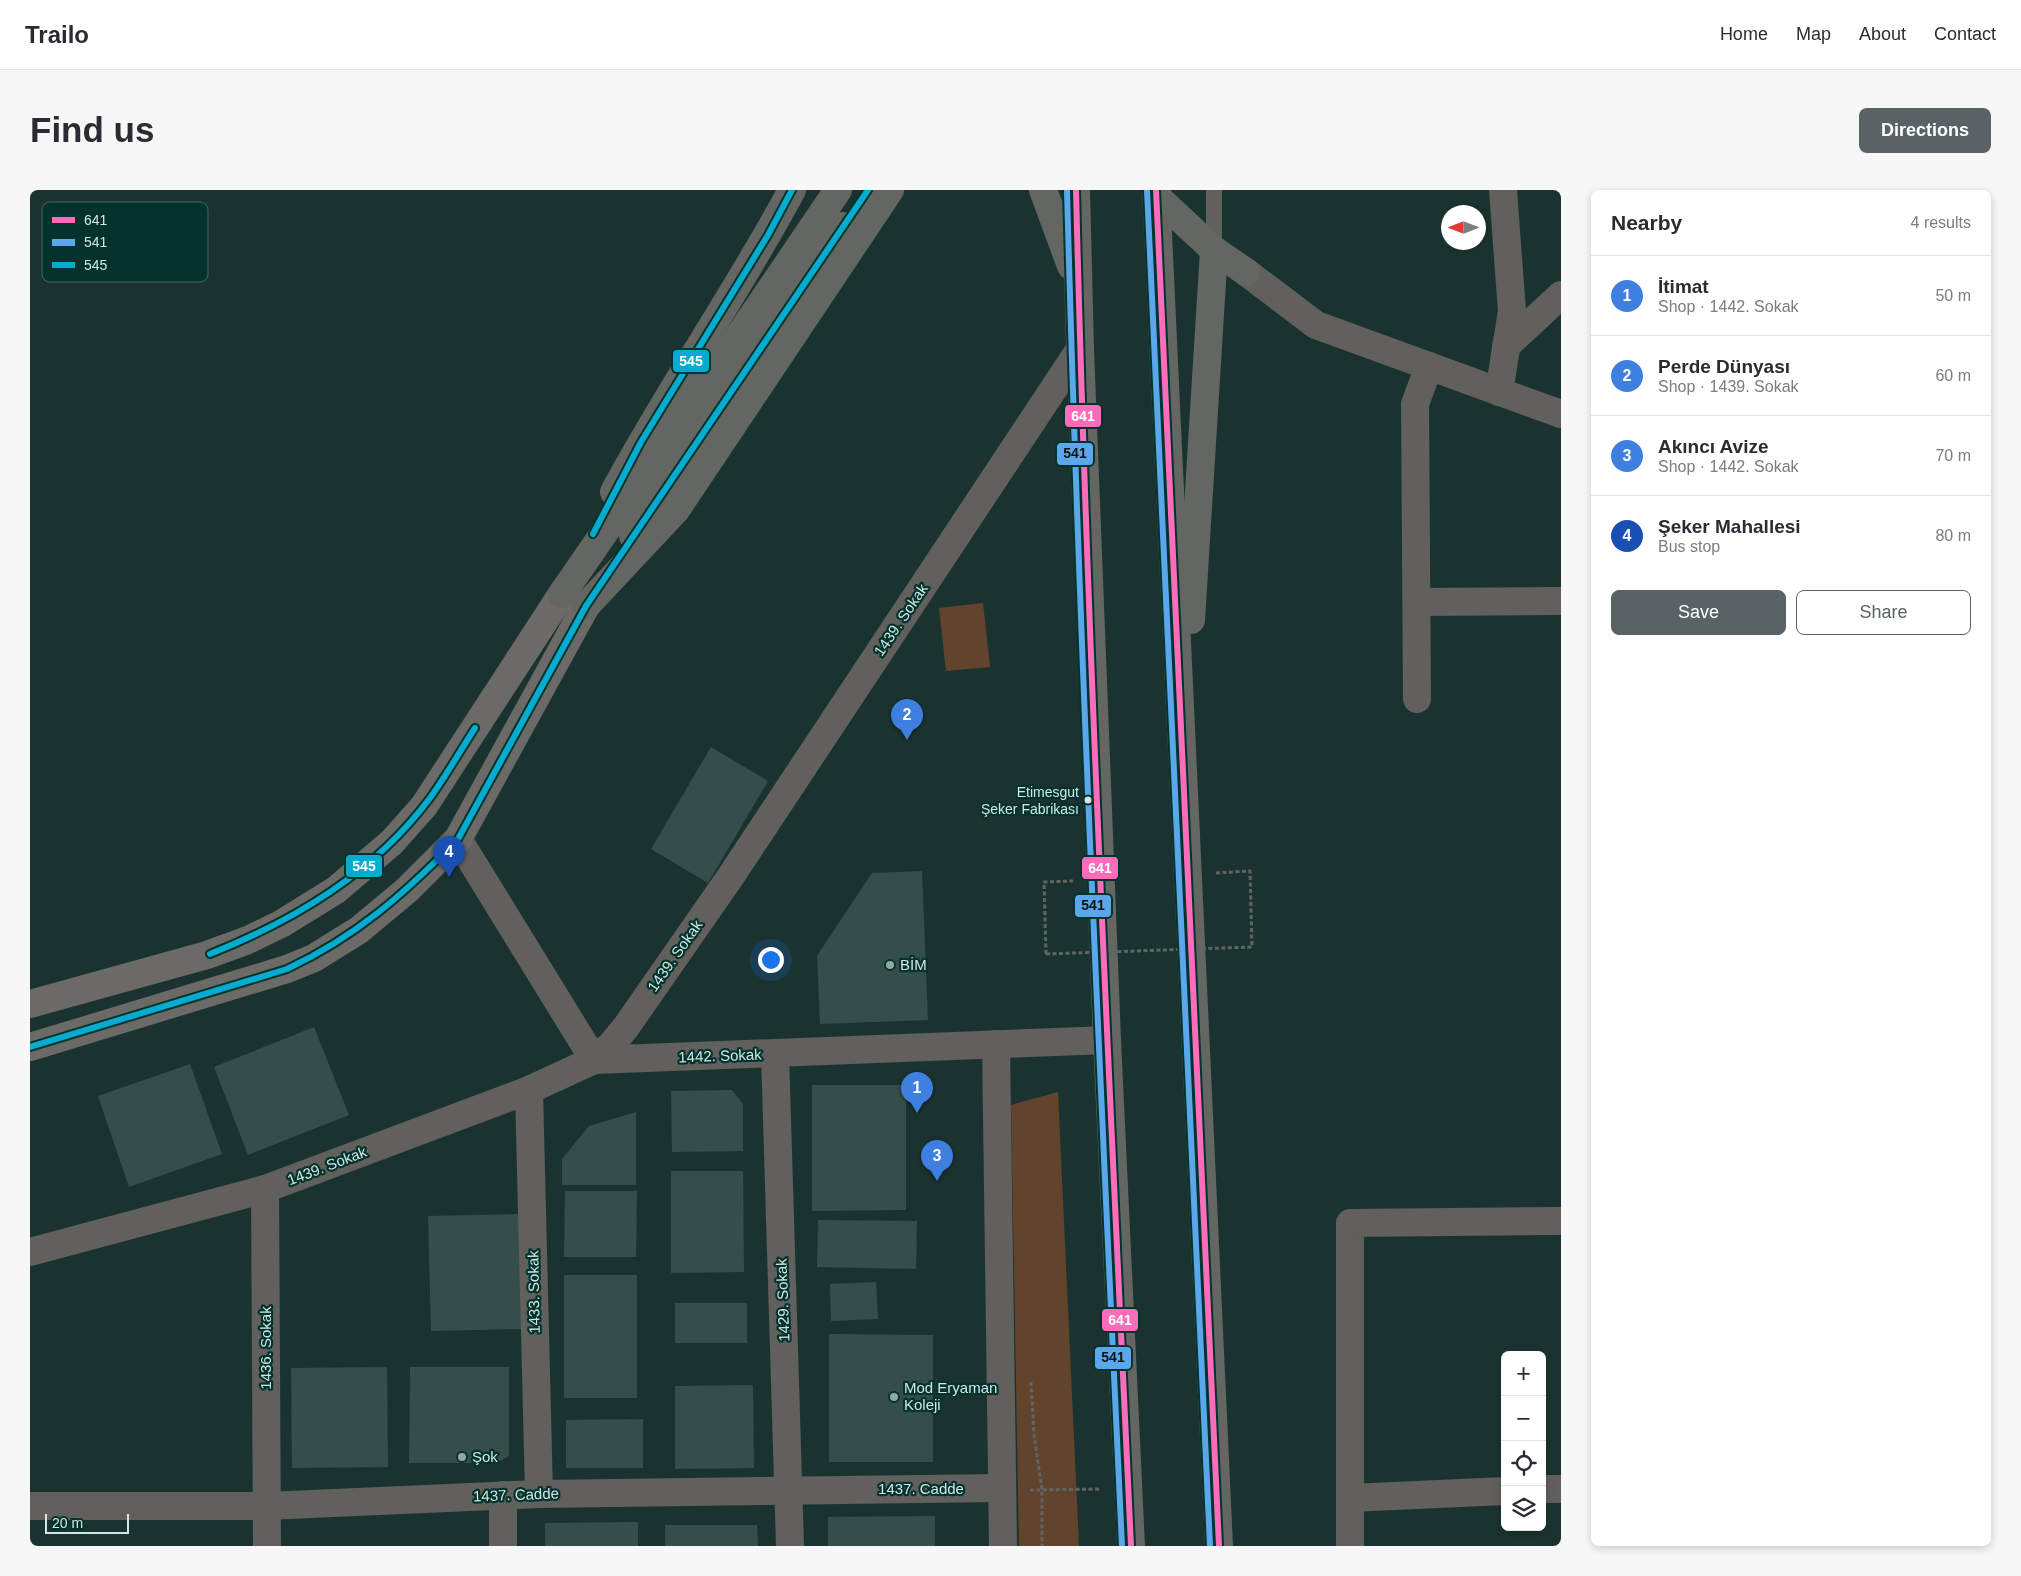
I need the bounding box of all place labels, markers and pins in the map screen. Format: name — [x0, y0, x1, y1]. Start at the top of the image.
pin: 2 — [891, 699, 923, 740]
place label: Etimesgut Şeker Fabrikası — [981, 784, 1079, 817]
marker: Etimesgut Şeker Fabrikası — [1083, 795, 1093, 805]
pin: 4 — [433, 836, 465, 877]
place label: BİM — [900, 956, 927, 973]
marker: BİM — [884, 959, 896, 971]
pin: 1 — [901, 1072, 933, 1113]
pin: 3 — [921, 1140, 953, 1181]
place label: Mod Eryaman Koleji — [904, 1379, 997, 1413]
marker: Mod Eryaman Koleji — [888, 1391, 900, 1403]
place label: Şok — [472, 1448, 498, 1465]
marker: Şok — [456, 1451, 468, 1463]

